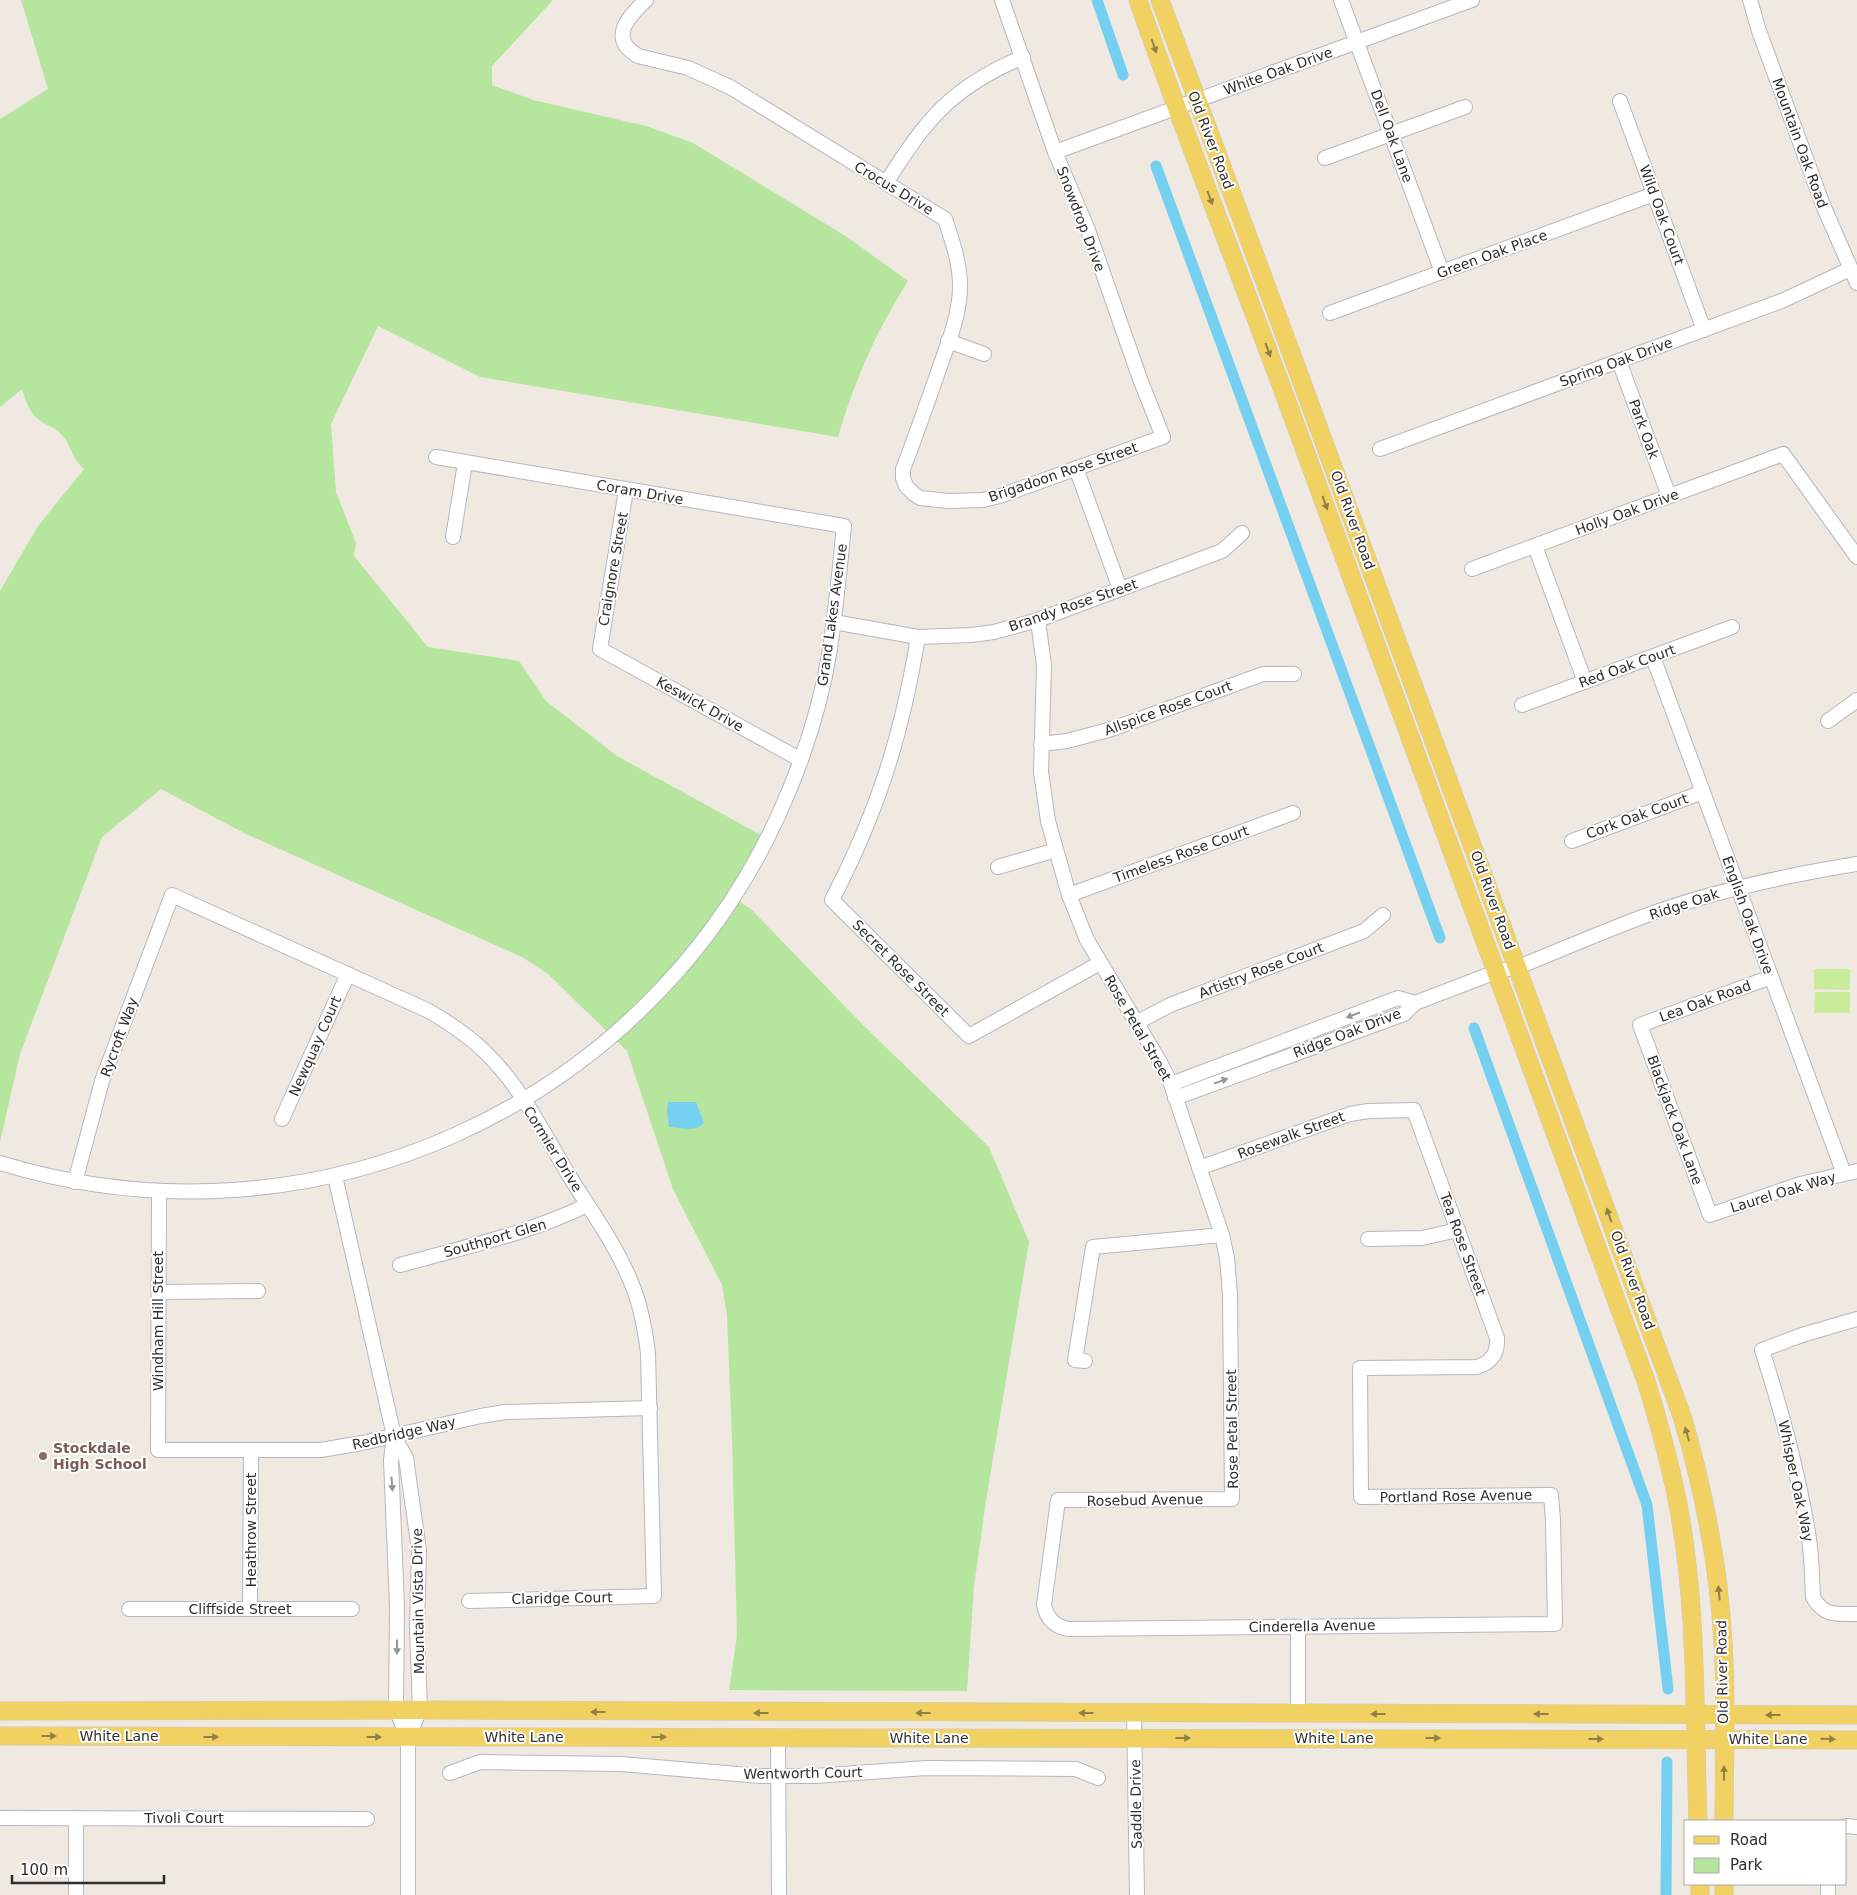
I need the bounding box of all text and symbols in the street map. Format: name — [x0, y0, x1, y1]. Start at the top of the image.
one-way arrow — [1150, 39, 1158, 54]
street label: White Oak Drive — [1221, 44, 1335, 98]
street label: Mountain Oak Road — [1769, 76, 1831, 210]
street label: Dell Oak Lane — [1368, 87, 1416, 185]
street label: Old River Road — [1185, 89, 1237, 191]
street label: Crocus Drive — [852, 158, 936, 218]
street label: Wild Oak Court — [1636, 163, 1688, 268]
street label: Snowdrop Drive — [1054, 164, 1108, 274]
one-way arrow — [1207, 191, 1214, 206]
street label: Green Oak Place — [1435, 227, 1549, 281]
street label: Spring Oak Drive — [1557, 334, 1675, 390]
one-way arrow — [1264, 343, 1272, 358]
street label: Park Oak — [1626, 397, 1662, 462]
street label: Brigadoon Rose Street — [986, 439, 1140, 505]
street label: Old River Road — [1328, 468, 1378, 572]
street label: Coram Drive — [595, 476, 685, 508]
street label: Holly Oak Drive — [1573, 486, 1681, 538]
one-way arrow — [1322, 495, 1329, 510]
street label: Craignore Street — [595, 510, 631, 627]
street label: Grand Lakes Avenue — [814, 543, 850, 687]
street label: Brandy Rose Street — [1007, 575, 1140, 635]
street label: Red Oak Court — [1576, 641, 1678, 691]
street label: Keswick Drive — [654, 673, 746, 735]
street label: Allspice Rose Court — [1102, 677, 1234, 739]
street label: Cork Oak Court — [1584, 790, 1691, 842]
street label: Timeless Rose Court — [1110, 822, 1251, 886]
street label: Old River Road — [1468, 848, 1518, 952]
street label: English Oak Drive — [1719, 854, 1777, 976]
street label: Ridge Oak — [1647, 885, 1722, 923]
street label: Secret Rose Street — [849, 916, 953, 1020]
street label: Artistry Rose Court — [1196, 939, 1326, 1001]
street label: Rose Petal Street — [1101, 972, 1175, 1084]
street label: Lea Oak Road — [1657, 977, 1753, 1025]
street label: Newquay Court — [286, 993, 344, 1099]
street label: Rycroft Way — [97, 995, 141, 1079]
street label: Ridge Oak Drive — [1291, 1005, 1403, 1061]
one-way arrow — [1345, 1012, 1360, 1019]
street label: Blackjack Oak Lane — [1644, 1053, 1706, 1187]
one-way arrow — [1213, 1077, 1228, 1084]
street label: Cormier Drive — [520, 1103, 586, 1195]
street label: Rosewalk Street — [1235, 1108, 1347, 1162]
street label: Laurel Oak Way — [1728, 1168, 1838, 1216]
street label: Tea Rose Street — [1437, 1189, 1489, 1298]
one-way arrow — [1605, 1207, 1613, 1222]
street label: Southport Glen — [442, 1216, 548, 1260]
street label: Old River Road — [1608, 1228, 1658, 1332]
street label: Windham Hill Street — [150, 1251, 166, 1391]
street label: Rose Petal Street — [1223, 1369, 1241, 1489]
street label: Redbridge Way — [351, 1413, 457, 1453]
street label: Whisper Oak Way — [1775, 1419, 1817, 1543]
one-way arrow — [1683, 1426, 1691, 1441]
place label: Stockdale High School — [53, 1440, 147, 1472]
marker: Stockdale High School — [37, 1450, 49, 1462]
street label: Heathrow Street — [243, 1472, 259, 1587]
one-way arrow — [389, 1476, 397, 1492]
street label: Portland Rose Avenue — [1380, 1487, 1532, 1505]
street label: Rosebud Avenue — [1087, 1491, 1203, 1509]
street label: Mountain Vista Drive — [409, 1528, 427, 1674]
one-way arrow — [1715, 1584, 1723, 1600]
street label: Claridge Court — [511, 1589, 613, 1607]
street label: Cliffside Street — [189, 1601, 292, 1617]
street label: Cinderella Avenue — [1248, 1617, 1376, 1635]
street label: Old River Road — [1713, 1620, 1731, 1724]
one-way arrow — [393, 1639, 401, 1655]
one-way arrow — [590, 1708, 606, 1716]
one-way arrow — [752, 1708, 768, 1716]
one-way arrow — [915, 1709, 931, 1717]
one-way arrow — [1077, 1709, 1093, 1717]
one-way arrow — [1370, 1710, 1386, 1718]
one-way arrow — [1533, 1710, 1549, 1718]
one-way arrow — [1765, 1711, 1781, 1719]
street label: White Lane — [79, 1728, 159, 1744]
street label: White Lane — [484, 1729, 564, 1745]
street label: White Lane — [889, 1730, 969, 1746]
street label: White Lane — [1294, 1730, 1374, 1746]
street label: White Lane — [1728, 1731, 1808, 1747]
one-way arrow — [41, 1732, 57, 1740]
one-way arrow — [203, 1733, 219, 1741]
one-way arrow — [366, 1733, 382, 1741]
one-way arrow — [651, 1733, 667, 1741]
one-way arrow — [1175, 1734, 1191, 1742]
one-way arrow — [1425, 1734, 1441, 1742]
one-way arrow — [1588, 1735, 1604, 1743]
one-way arrow — [1820, 1735, 1836, 1743]
street label: Saddle Drive — [1127, 1759, 1145, 1849]
street label: Wentworth Court — [743, 1764, 863, 1782]
one-way arrow — [1720, 1764, 1728, 1780]
street label: Tivoli Court — [143, 1810, 224, 1826]
legend — [1684, 1820, 1847, 1885]
text: Road — [1730, 1831, 1768, 1849]
scale bar — [12, 1852, 165, 1884]
text: Park — [1730, 1856, 1763, 1874]
text: 100 m — [20, 1861, 68, 1879]

